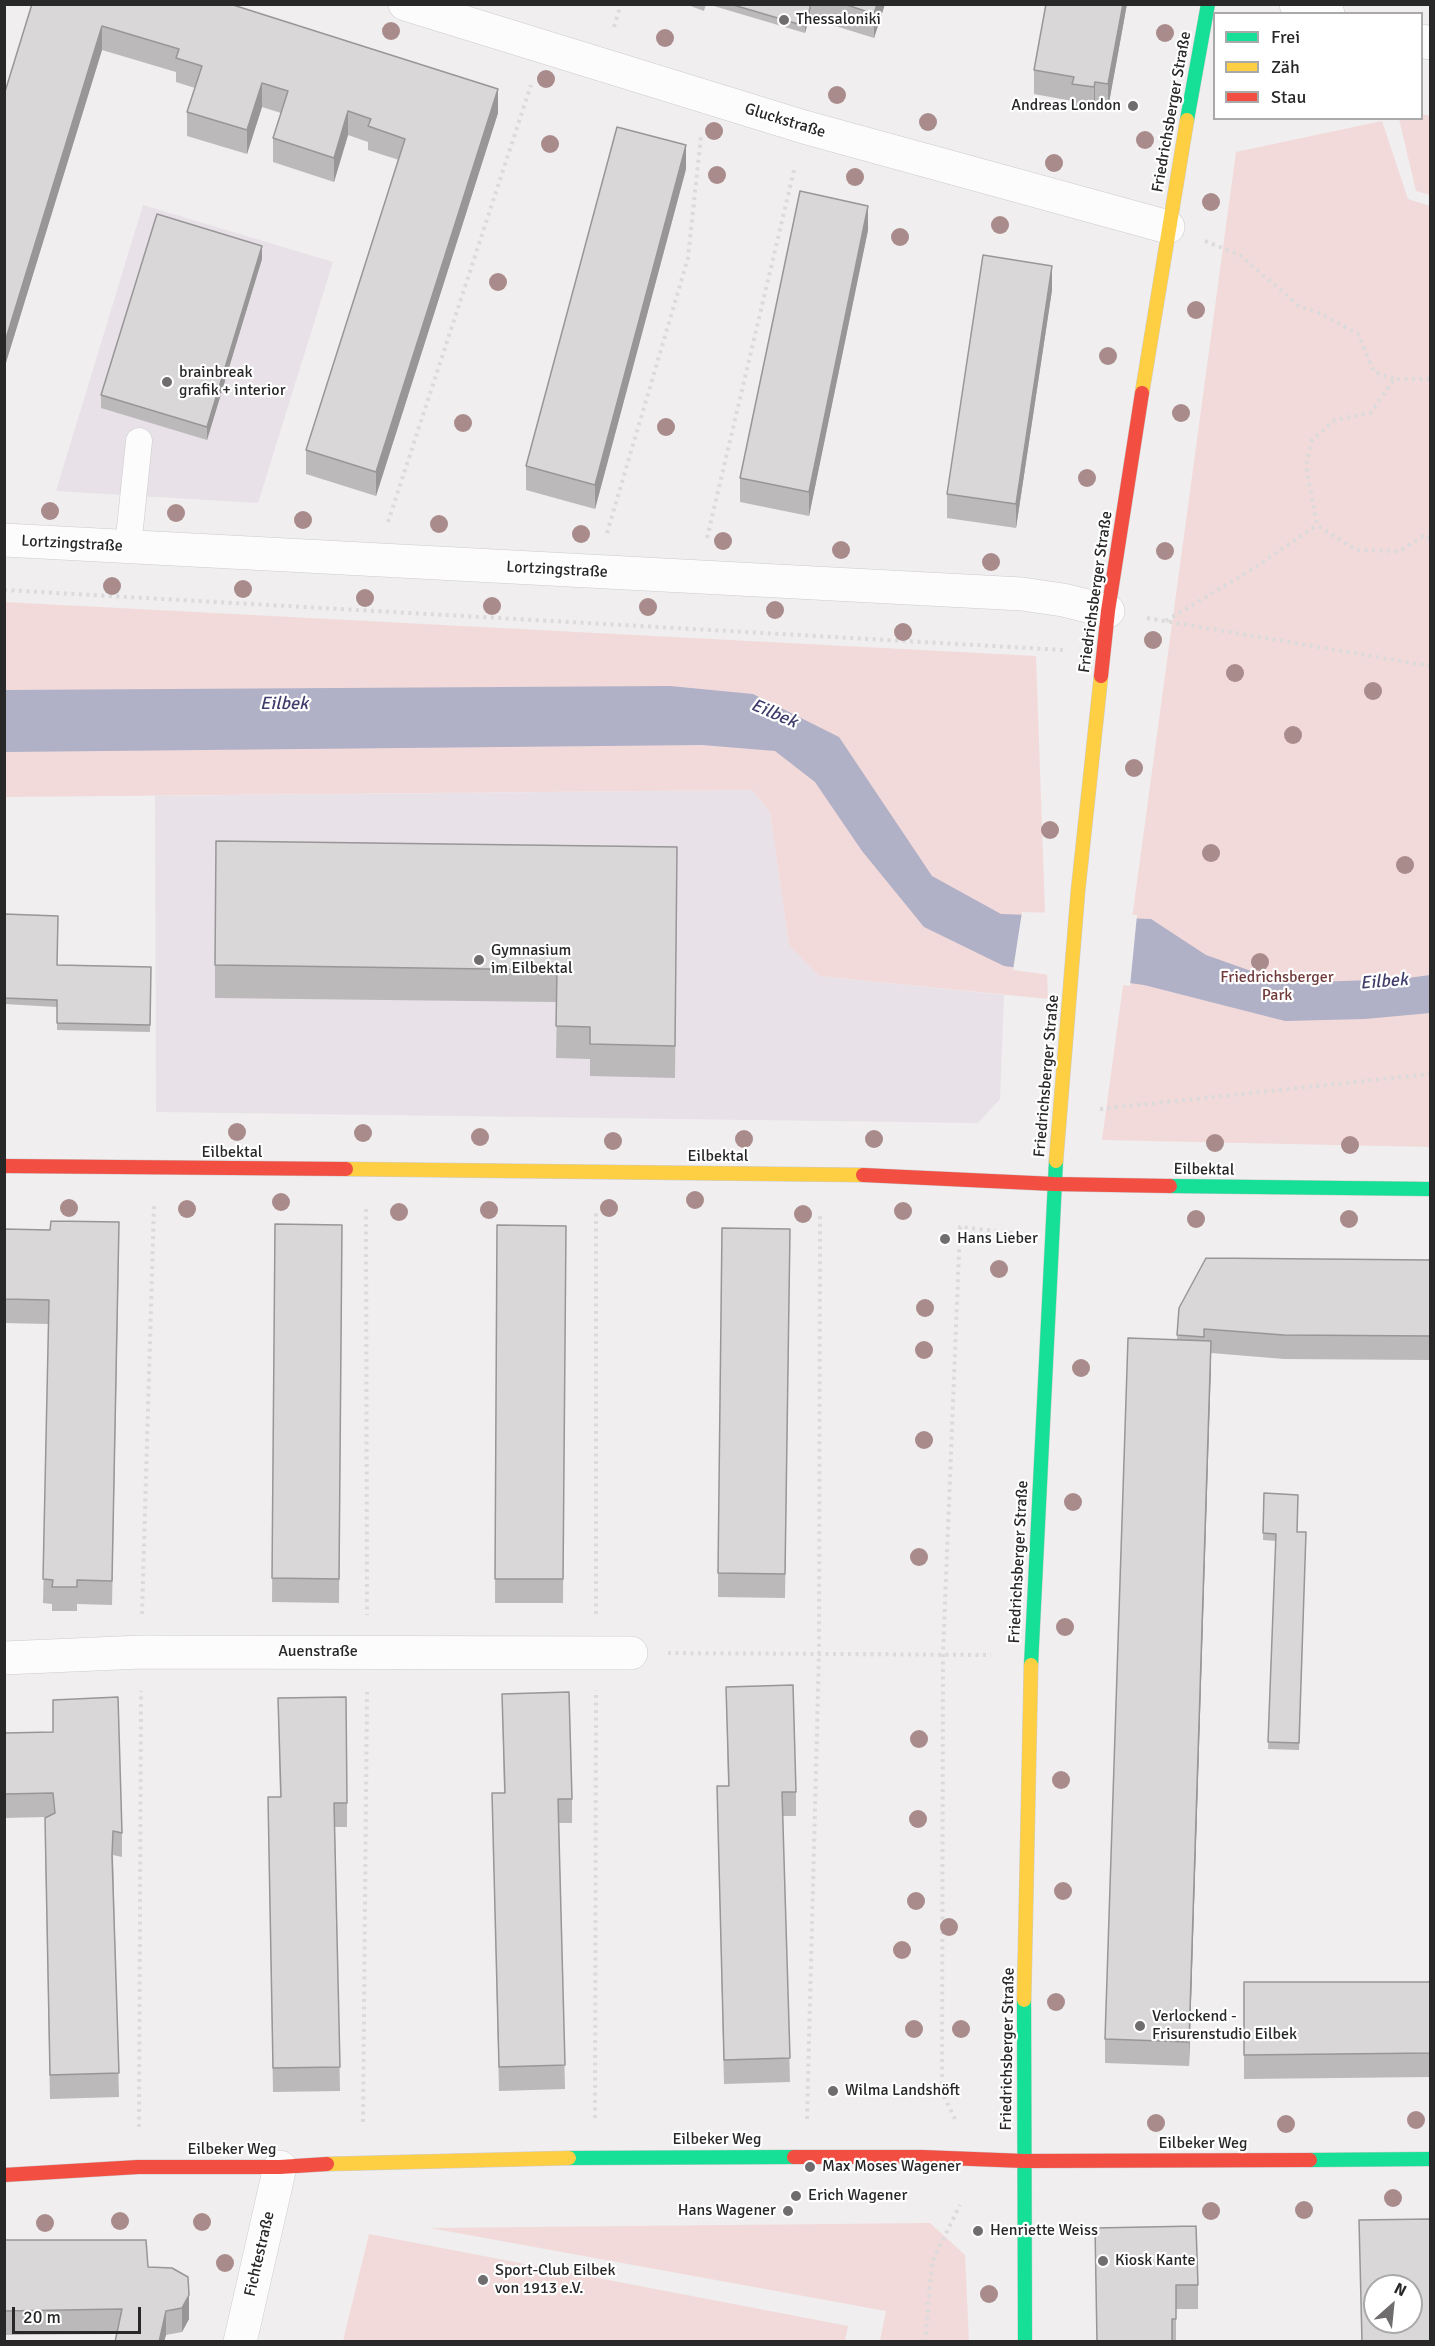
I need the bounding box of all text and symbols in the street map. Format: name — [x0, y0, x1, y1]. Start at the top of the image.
place label: Thessaloniki — [796, 10, 881, 30]
legend — [1213, 12, 1423, 120]
marker: Thessaloniki — [777, 13, 791, 27]
text: Frei — [1271, 26, 1300, 48]
street label: Friedrichsberger Straße — [1148, 30, 1196, 194]
text: Zäh — [1271, 56, 1300, 78]
text: Stau — [1271, 86, 1306, 108]
place label: Andreas London — [1011, 96, 1121, 116]
marker: Andreas London — [1126, 99, 1140, 113]
street label: Gluckstraße — [742, 100, 828, 142]
place label: brainbreak grafik + interior — [179, 363, 286, 401]
marker: brainbreak grafik + interior — [160, 375, 174, 389]
street label: Friedrichsberger Straße — [1075, 510, 1117, 674]
street label: Lortzingstraße — [21, 532, 123, 556]
street label: Lortzingstraße — [506, 558, 608, 582]
water label: Eilbek — [260, 693, 308, 715]
water label: Eilbek — [748, 695, 800, 733]
place label: Gymnasium im Eilbektal — [491, 941, 573, 979]
marker: Gymnasium im Eilbektal — [472, 953, 486, 967]
park label: Friedrichsberger Park — [1220, 968, 1334, 1006]
water label: Eilbek — [1359, 969, 1409, 995]
street label: Friedrichsberger Straße — [1030, 994, 1064, 1158]
street label: Eilbektal — [202, 1143, 262, 1163]
street label: Eilbektal — [688, 1147, 748, 1167]
street label: Eilbektal — [1173, 1160, 1235, 1180]
place label: Hans Lieber — [957, 1229, 1038, 1249]
marker: Hans Lieber — [938, 1232, 952, 1246]
street label: Friedrichsberger Straße — [1005, 1480, 1033, 1644]
street label: Auenstraße — [278, 1642, 358, 1662]
street label: Friedrichsberger Straße — [997, 1967, 1019, 2131]
place label: Verlockend - Frisurenstudio Eilbek — [1152, 2007, 1297, 2045]
marker: Verlockend - Frisurenstudio Eilbek — [1133, 2019, 1147, 2033]
place label: Wilma Landshöft — [845, 2081, 960, 2101]
marker: Wilma Landshöft — [826, 2084, 840, 2098]
street label: Eilbeker Weg — [672, 2130, 762, 2150]
street label: Eilbeker Weg — [1158, 2134, 1248, 2154]
street label: Eilbeker Weg — [187, 2140, 277, 2160]
place label: Max Moses Wagener — [822, 2157, 961, 2177]
marker: Max Moses Wagener — [803, 2160, 817, 2174]
place label: Erich Wagener — [808, 2186, 907, 2206]
marker: Erich Wagener — [789, 2189, 803, 2203]
place label: Hans Wagener — [678, 2201, 776, 2221]
marker: Hans Wagener — [781, 2204, 795, 2218]
street label: Fichtestraße — [241, 2209, 279, 2299]
place label: Henriette Weiss — [990, 2221, 1098, 2241]
marker: Henriette Weiss — [971, 2224, 985, 2238]
place label: Kiosk Kante — [1115, 2251, 1196, 2271]
marker: Kiosk Kante — [1096, 2254, 1110, 2268]
place label: Sport-Club Eilbek von 1913 e.V. — [495, 2261, 616, 2299]
marker: Sport-Club Eilbek von 1913 e.V. — [476, 2273, 490, 2287]
north arrow — [1363, 2274, 1423, 2334]
text: N — [1391, 2278, 1410, 2301]
scale bar — [15, 2295, 144, 2333]
text: 20 m — [23, 2306, 61, 2328]

